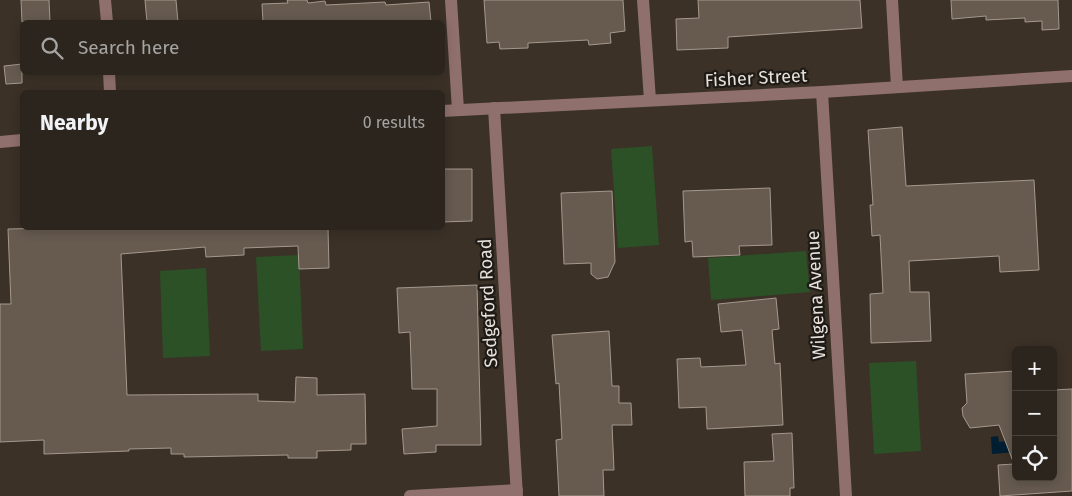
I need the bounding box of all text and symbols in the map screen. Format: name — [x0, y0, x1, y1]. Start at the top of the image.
search box — [20, 20, 445, 75]
icon: search — [38, 34, 66, 62]
text: Search here — [78, 36, 179, 59]
street label: Fisher Street — [704, 64, 808, 92]
text: Nearby — [40, 110, 108, 136]
text: 0 results — [363, 113, 425, 132]
street label: Wilgena Avenue — [802, 230, 830, 360]
street label: Sedgeford Road — [474, 238, 502, 368]
map controls — [1012, 346, 1057, 481]
button: + — [1012, 346, 1057, 391]
button: − — [1012, 391, 1057, 436]
button: locate — [1012, 436, 1057, 481]

